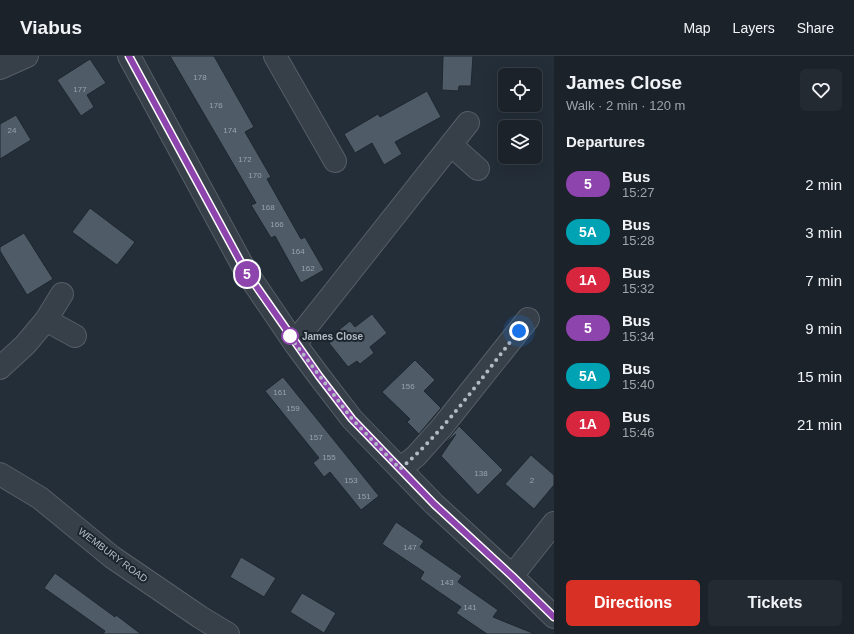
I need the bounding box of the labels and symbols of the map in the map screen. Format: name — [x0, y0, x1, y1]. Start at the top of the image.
house number: 178 — [193, 73, 207, 82]
house number: 177 — [73, 85, 87, 94]
house number: 176 — [209, 101, 223, 110]
house number: 24 — [8, 126, 17, 135]
house number: 174 — [223, 126, 237, 135]
house number: 172 — [238, 155, 252, 164]
house number: 170 — [248, 171, 262, 180]
house number: 168 — [261, 203, 275, 212]
house number: 166 — [270, 220, 284, 229]
house number: 164 — [291, 247, 305, 256]
line badge: 5 — [234, 261, 260, 287]
house number: 162 — [301, 264, 315, 273]
your location — [509, 321, 529, 341]
marker: James Close — [281, 327, 299, 345]
place label: James Close — [302, 331, 364, 342]
house number: 156 — [401, 382, 415, 391]
house number: 161 — [273, 388, 287, 397]
house number: 159 — [286, 404, 300, 413]
house number: 157 — [309, 433, 323, 442]
house number: 155 — [322, 453, 336, 462]
house number: 138 — [474, 469, 488, 478]
house number: 153 — [344, 476, 358, 485]
house number: 2 — [530, 476, 535, 485]
house number: 151 — [357, 492, 371, 501]
street label: WEMBURY ROAD — [76, 525, 150, 585]
house number: 147 — [403, 543, 417, 552]
house number: 143 — [440, 578, 454, 587]
house number: 141 — [463, 603, 477, 612]

